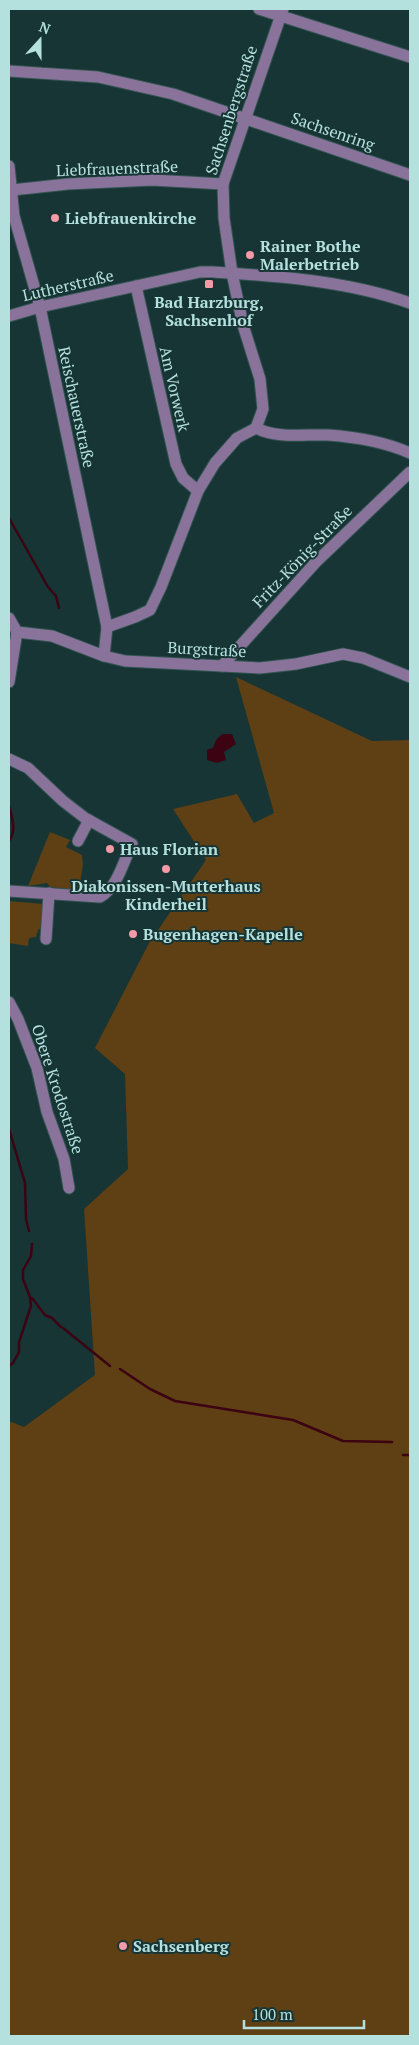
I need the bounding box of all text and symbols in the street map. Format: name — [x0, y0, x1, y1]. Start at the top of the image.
north arrow — [15, 15, 65, 65]
text: N — [36, 17, 54, 38]
street label: Sachsenbergstraße — [200, 43, 262, 177]
street label: Sachsenring — [288, 106, 378, 156]
street label: Liebfrauenstraße — [56, 155, 178, 181]
place label: Liebfrauenkirche — [65, 207, 197, 229]
marker: Liebfrauenkirche — [49, 212, 61, 224]
place label: Rainer Bothe Malerbetrieb — [260, 235, 361, 275]
marker: Rainer Bothe Malerbetrieb — [244, 249, 256, 261]
street label: Lutherstraße — [20, 264, 116, 306]
marker: Bad Harzburg, Sachsenhof — [203, 278, 215, 290]
place label: Bad Harzburg, Sachsenhof — [154, 291, 264, 331]
street label: Reischauerstraße — [53, 344, 101, 470]
street label: Am Vorwerk — [155, 344, 196, 434]
street label: Fritz-König-Straße — [247, 500, 357, 612]
street label: Burgstraße — [167, 636, 247, 662]
place label: Haus Florian — [120, 838, 219, 860]
marker: Haus Florian — [104, 843, 116, 855]
marker: Diakonissen-Mutterhaus Kinderheil — [160, 863, 172, 875]
place label: Diakonissen-Mutterhaus Kinderheil — [71, 875, 261, 915]
place label: Bugenhagen-Kapelle — [143, 923, 303, 945]
marker: Bugenhagen-Kapelle — [127, 928, 139, 940]
street label: Obere Krodostraße — [27, 1021, 89, 1157]
place label: Sachsenberg — [133, 1935, 230, 1957]
marker: Sachsenberg — [117, 1940, 129, 1952]
scale bar — [244, 1998, 364, 2030]
text: 100 m — [252, 2004, 293, 2024]

